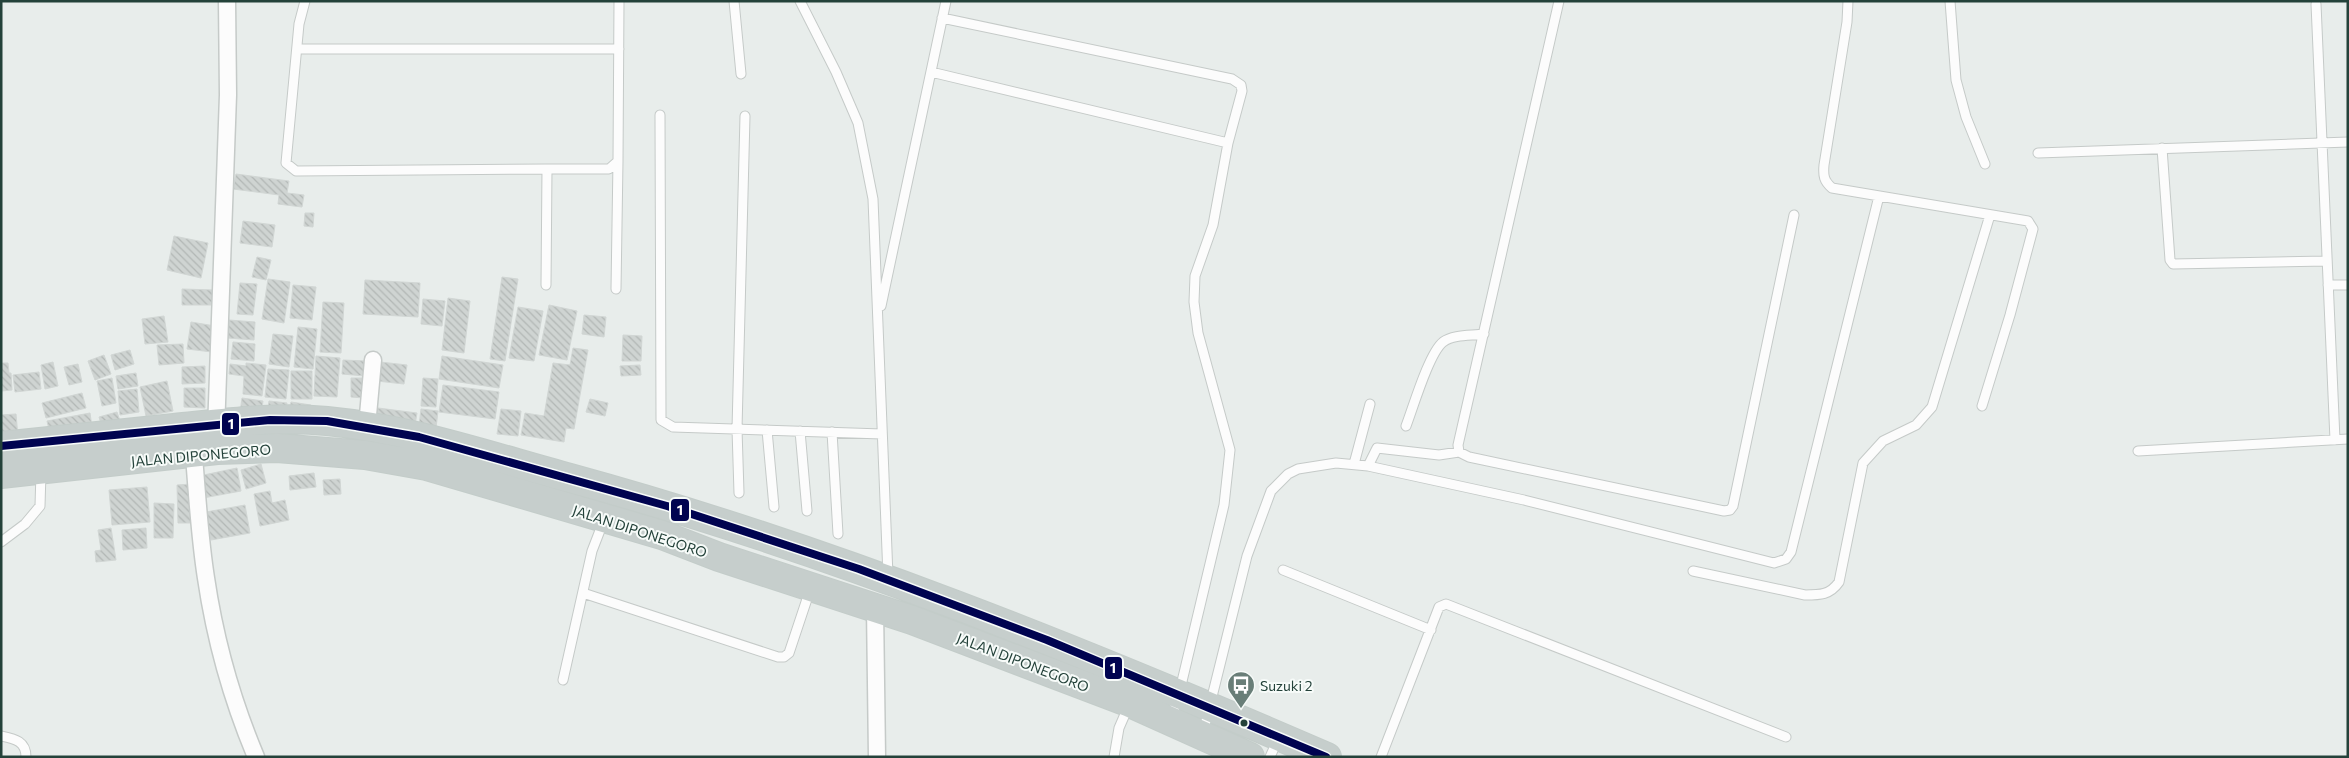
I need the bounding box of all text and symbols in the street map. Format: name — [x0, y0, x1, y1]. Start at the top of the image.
line badge: 1 — [221, 412, 240, 436]
text: 1 — [228, 415, 234, 432]
street label: JALAN DIPONEGORO — [130, 440, 272, 470]
line badge: 1 — [670, 498, 690, 522]
street label: JALAN DIPONEGORO — [571, 501, 709, 561]
text: 1 — [677, 501, 683, 518]
street label: JALAN DIPONEGORO — [954, 629, 1092, 695]
line badge: 1 — [1104, 656, 1123, 680]
text: 1 — [1110, 659, 1116, 676]
bus stop icon: Suzuki 2 — [1226, 670, 1256, 709]
place label: Suzuki 2 — [1260, 677, 1313, 694]
unlabelled marker — [1239, 718, 1249, 728]

